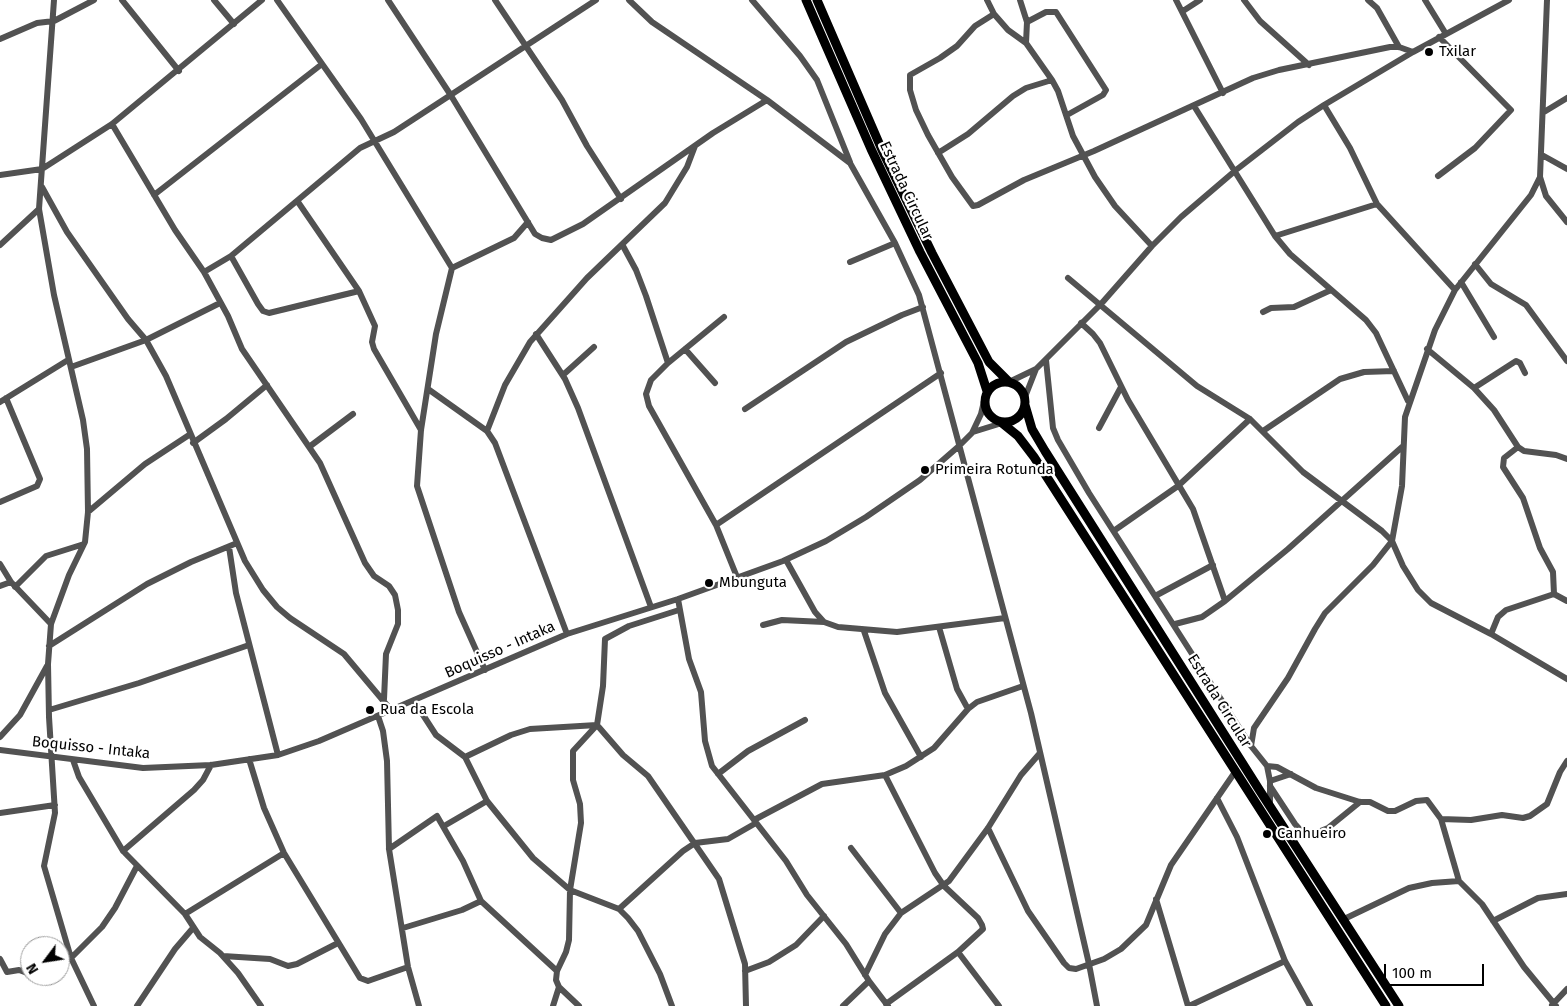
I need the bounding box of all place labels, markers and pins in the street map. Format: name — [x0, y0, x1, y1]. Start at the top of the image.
place label: Txilar — [1439, 43, 1476, 61]
marker: Txilar — [1423, 46, 1435, 58]
place label: Primeira Rotunda — [935, 461, 1054, 479]
marker: Primeira Rotunda — [919, 464, 931, 476]
place label: Mbunguta — [719, 574, 787, 592]
marker: Mbunguta — [703, 577, 715, 589]
place label: Rua da Escola — [380, 701, 474, 719]
marker: Rua da Escola — [364, 704, 376, 716]
place label: Canhueiro — [1277, 825, 1346, 843]
marker: Canhueiro — [1261, 828, 1273, 840]

